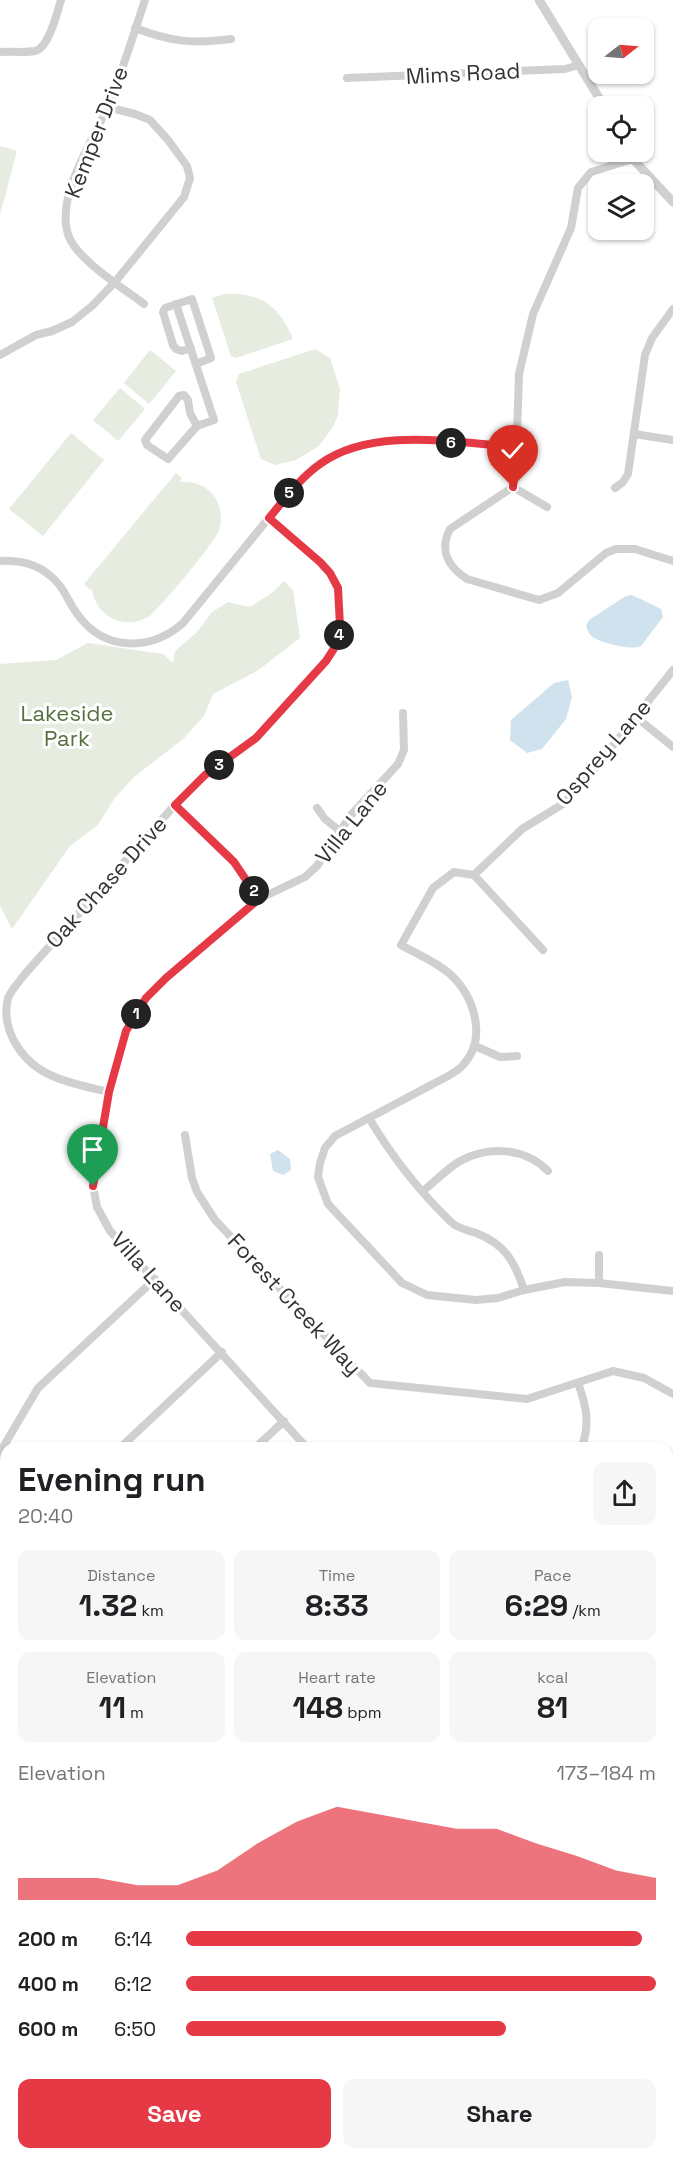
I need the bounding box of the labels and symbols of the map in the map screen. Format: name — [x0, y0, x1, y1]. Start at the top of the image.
north arrow — [588, 18, 654, 84]
street label: Mims Road — [405, 56, 521, 90]
street label: Kemper Drive — [58, 62, 134, 202]
pin — [487, 425, 538, 487]
pin: 6 — [436, 428, 466, 458]
pin: 5 — [274, 478, 304, 508]
pin: 4 — [324, 620, 354, 650]
street label: Osprey Lane — [549, 693, 657, 811]
park label: Lakeside Park — [20, 699, 114, 752]
pin: 3 — [204, 750, 234, 780]
street label: Villa Lane — [309, 775, 393, 869]
street label: Oak Chase Drive — [39, 810, 173, 954]
pin: 2 — [239, 876, 269, 906]
pin: 1 — [121, 999, 151, 1029]
pin — [67, 1124, 118, 1186]
street label: Villa Lane — [105, 1226, 193, 1318]
street label: Forest Creek Way — [222, 1227, 368, 1381]

